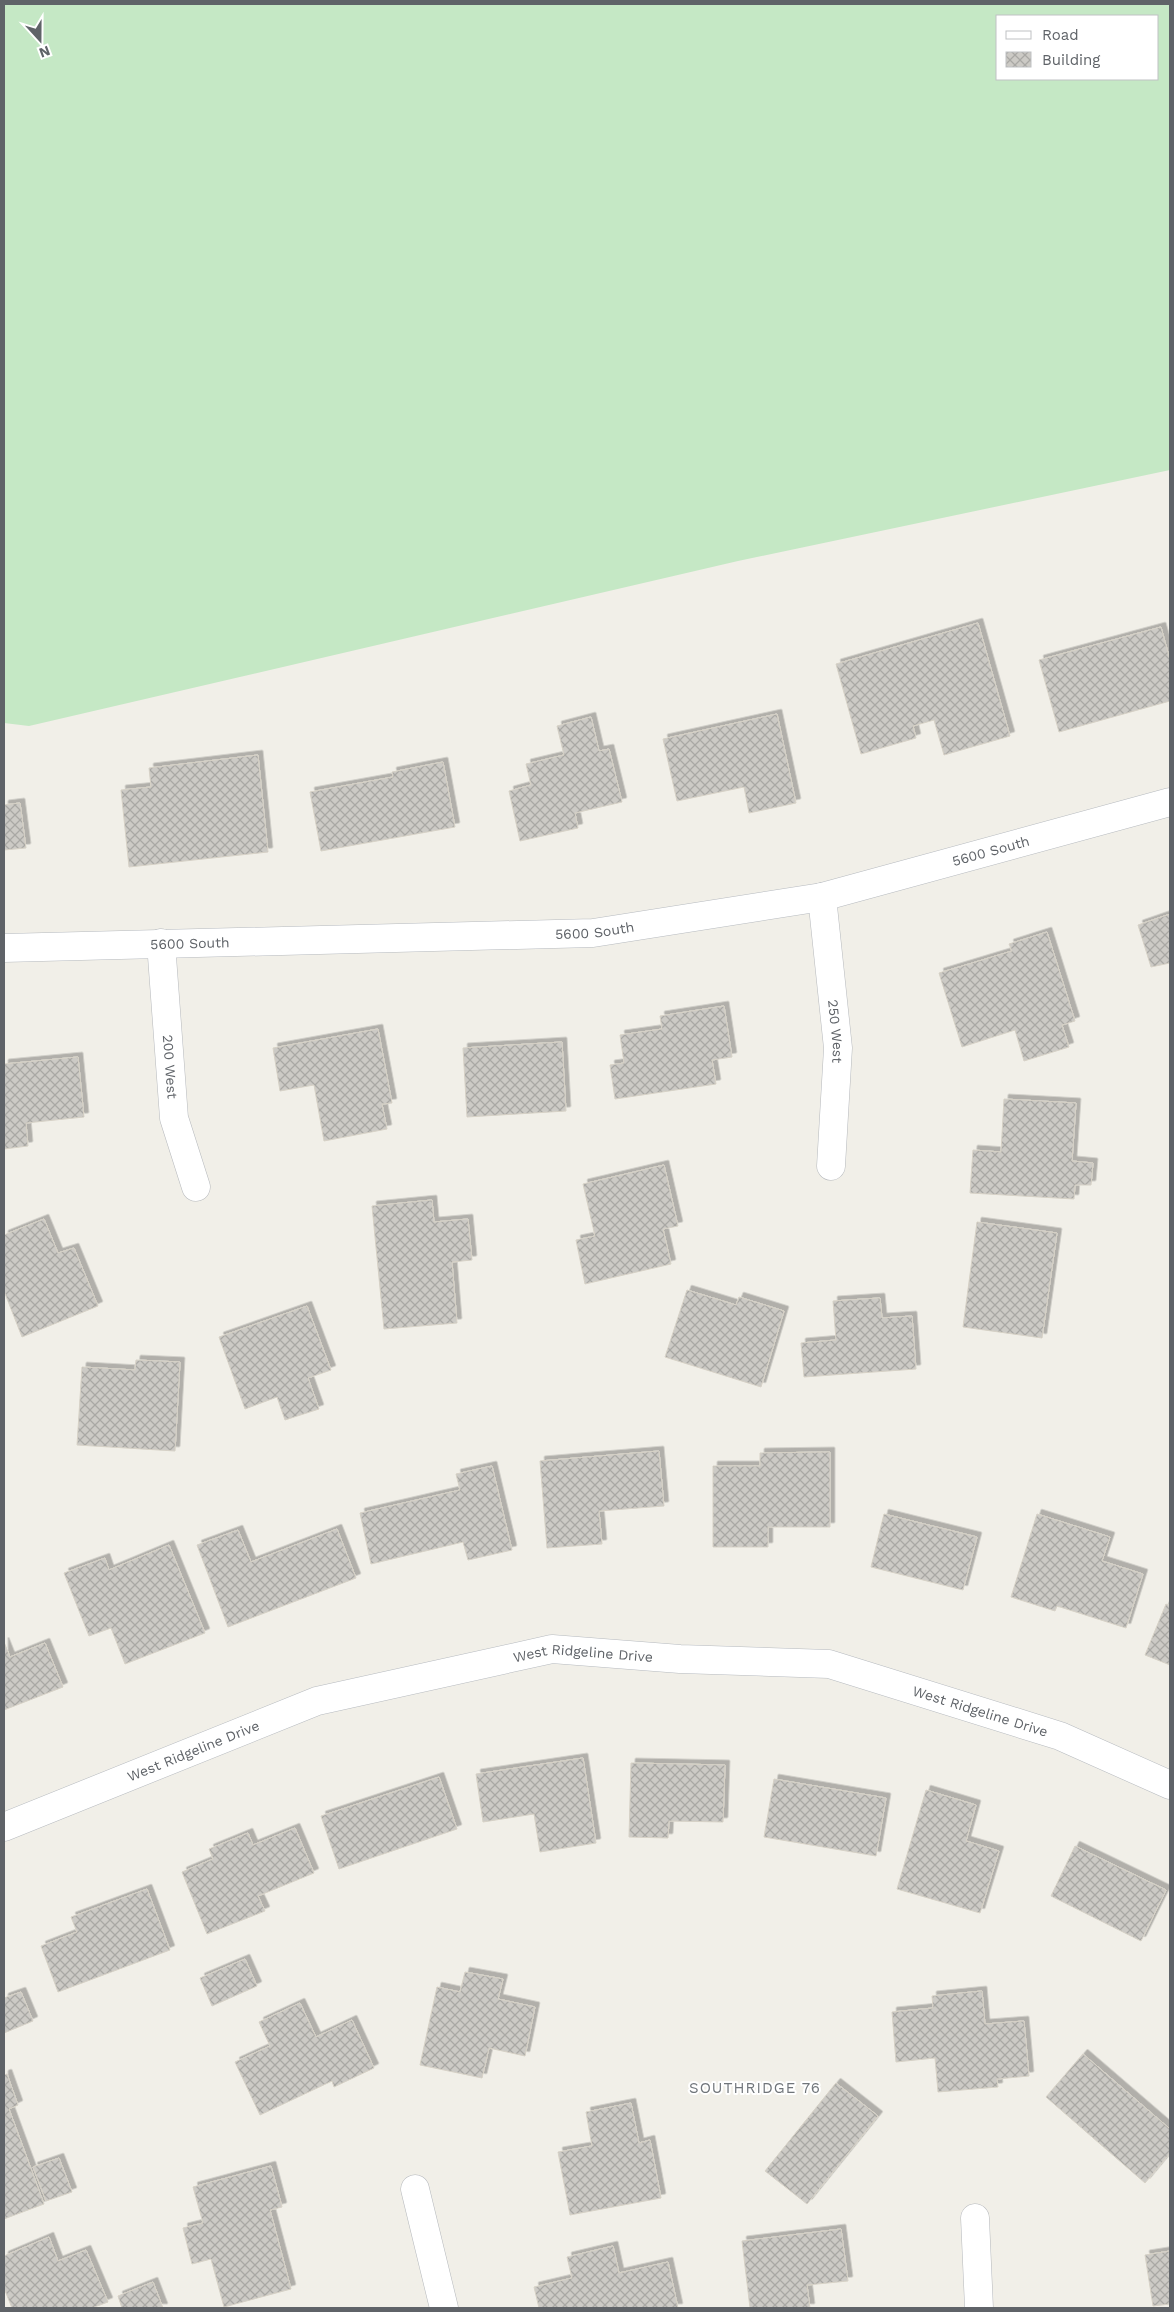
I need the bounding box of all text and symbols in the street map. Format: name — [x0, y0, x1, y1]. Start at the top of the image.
north arrow — [15, 15, 65, 65]
legend — [996, 15, 1159, 80]
text: Road — [1042, 26, 1079, 44]
text: N — [37, 43, 52, 61]
text: Building — [1042, 51, 1100, 69]
street label: 5600 South — [950, 833, 1031, 869]
street label: 5600 South — [555, 919, 635, 942]
street label: 5600 South — [150, 934, 230, 952]
street label: 250 West — [825, 999, 846, 1064]
street label: 200 West — [160, 1034, 181, 1099]
street label: West Ridgeline Drive — [512, 1641, 654, 1665]
street label: West Ridgeline Drive — [911, 1683, 1050, 1740]
street label: West Ridgeline Drive — [125, 1717, 262, 1785]
district label: SOUTHRIDGE 76 — [689, 2079, 821, 2097]

